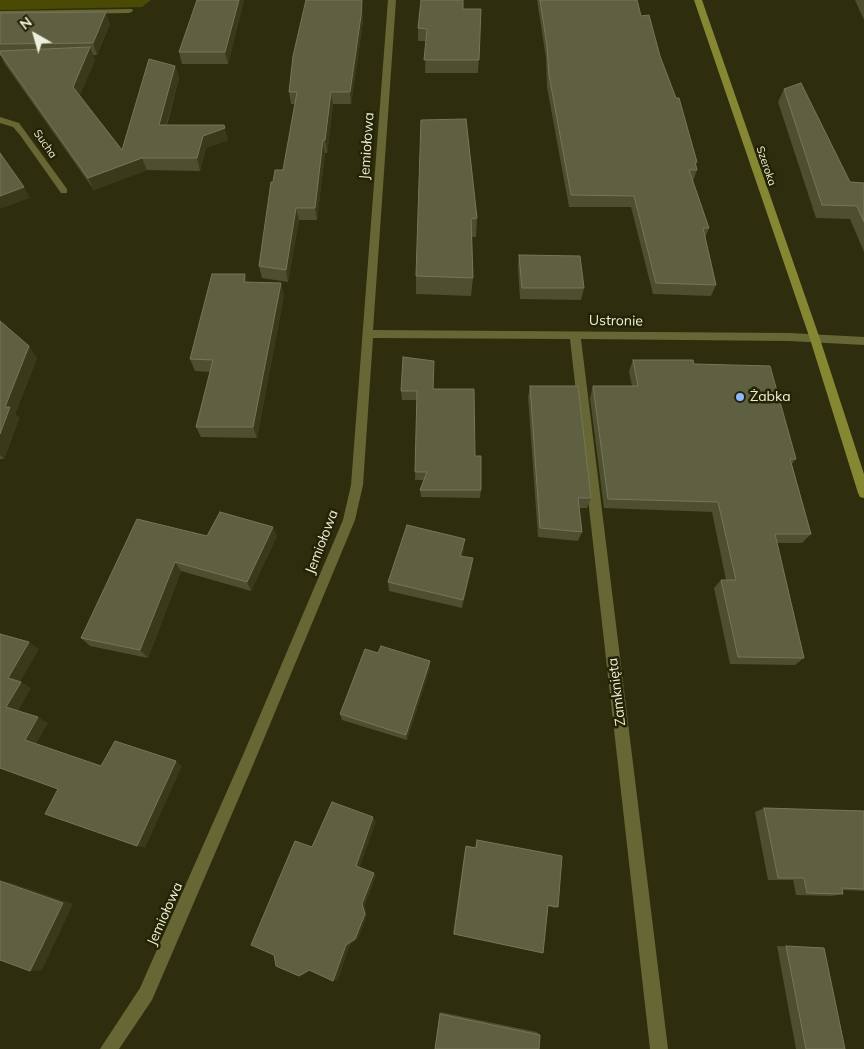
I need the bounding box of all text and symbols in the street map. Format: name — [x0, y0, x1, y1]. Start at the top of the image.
north arrow — [10, 10, 60, 60]
text: N — [16, 13, 35, 34]
street label: Jemiołowa — [356, 112, 378, 180]
street label: Sucha — [31, 127, 59, 161]
street label: Szeroka — [753, 145, 779, 187]
street label: Ustronie — [589, 312, 643, 330]
place label: Żabka — [750, 389, 791, 405]
marker: Żabka — [734, 391, 746, 403]
street label: Jemiołowa — [302, 507, 342, 577]
street label: Zamknięta — [604, 657, 630, 727]
street label: Jemiołowa — [144, 880, 186, 948]

